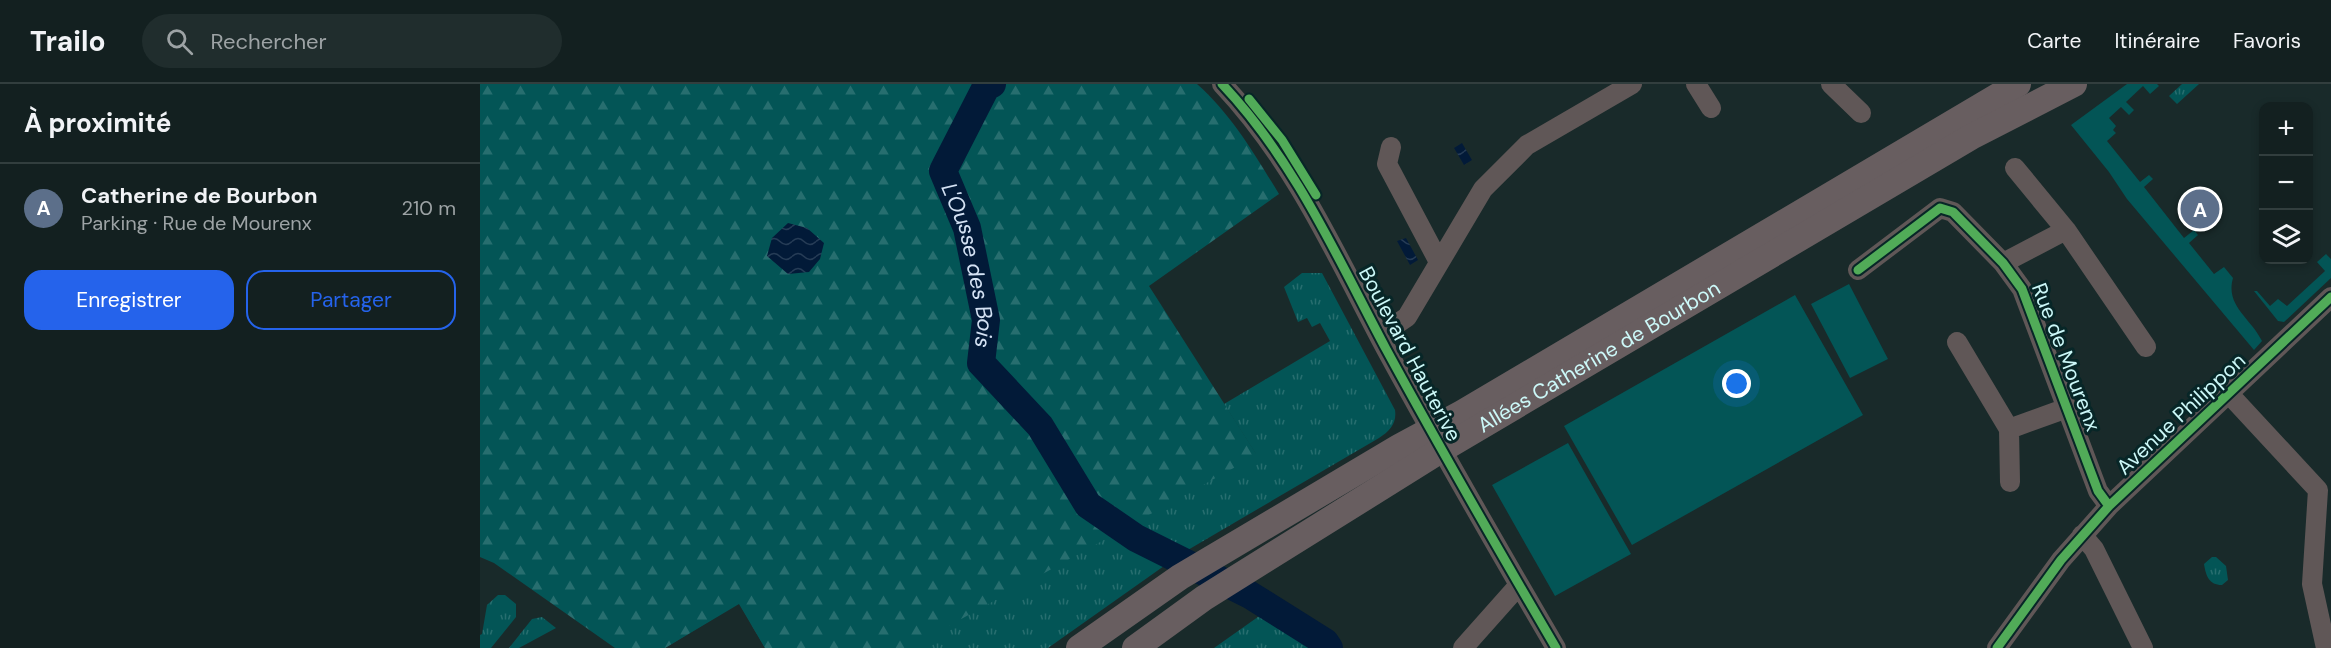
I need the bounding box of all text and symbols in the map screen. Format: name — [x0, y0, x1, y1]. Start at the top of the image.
search box — [142, 14, 562, 68]
text: Trailo — [30, 23, 106, 60]
icon: search — [163, 25, 196, 58]
text: Rechercher — [211, 27, 327, 56]
text: Carte — [2027, 27, 2081, 55]
text: Itinéraire — [2114, 27, 2200, 55]
text: Favoris — [2233, 27, 2301, 55]
map controls — [2259, 102, 2313, 264]
button: + — [2259, 102, 2313, 156]
text: À proximité — [24, 106, 171, 140]
button: − — [2259, 156, 2313, 210]
water label: L'Ousse des Bois — [935, 178, 1000, 350]
text: Catherine de Bourbon — [81, 181, 318, 210]
pin: A — [2180, 186, 2220, 232]
text: A — [36, 195, 51, 221]
text: 210 m — [401, 195, 456, 221]
text: Parking · Rue de Mourenx — [81, 210, 312, 236]
button: layers — [2259, 210, 2313, 264]
street label: Boulevard Hauterive — [1352, 262, 1468, 446]
button: Enregistrer — [24, 270, 234, 330]
button: Partager — [246, 270, 456, 330]
street label: Allées Catherine de Bourbon — [1472, 274, 1726, 439]
street label: Rue de Mourenx — [2025, 279, 2107, 435]
street label: Avenue Philippon — [2110, 347, 2252, 481]
your location — [1722, 369, 1751, 398]

